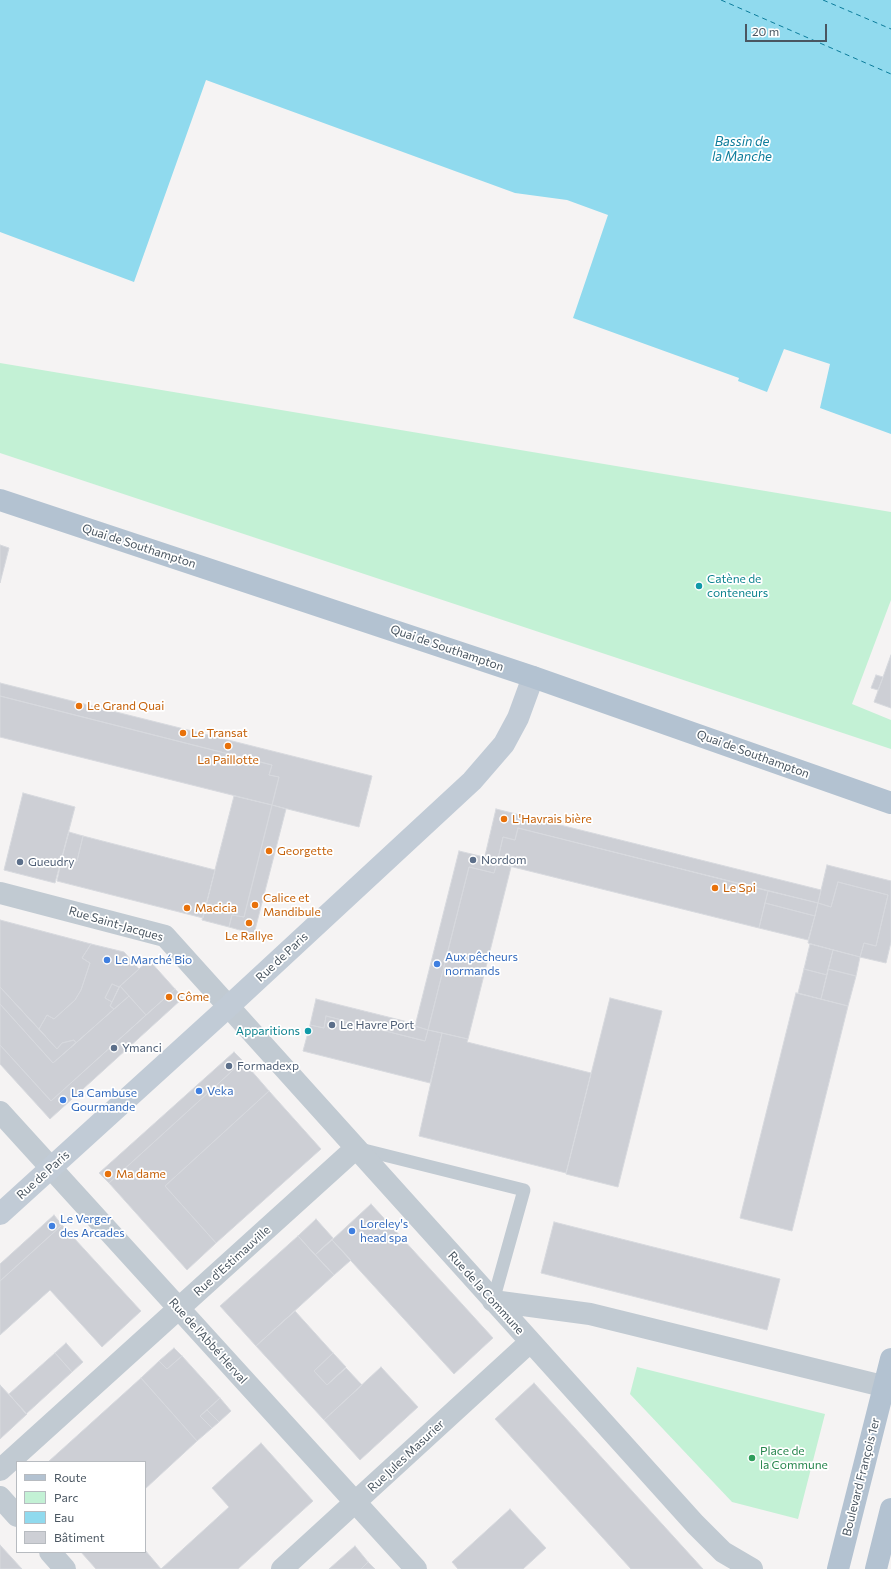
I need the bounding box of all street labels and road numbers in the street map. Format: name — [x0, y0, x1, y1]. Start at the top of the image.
street label: Quai de Southampton — [80, 521, 198, 571]
street label: Quai de Southampton — [388, 622, 506, 674]
street label: Quai de Southampton — [695, 727, 811, 781]
street label: Rue Saint-Jacques — [67, 904, 165, 944]
street label: Rue de Paris — [253, 929, 311, 985]
street label: Rue de Paris — [14, 1148, 72, 1202]
street label: Rue d'Estimauville — [191, 1223, 273, 1299]
street label: Rue de la Commune — [445, 1249, 527, 1337]
street label: Rue de l'Abbé Herval — [166, 1295, 250, 1387]
street label: Boulevard François 1er — [839, 1416, 883, 1538]
street label: Rue Jules Masurier — [365, 1417, 447, 1495]

